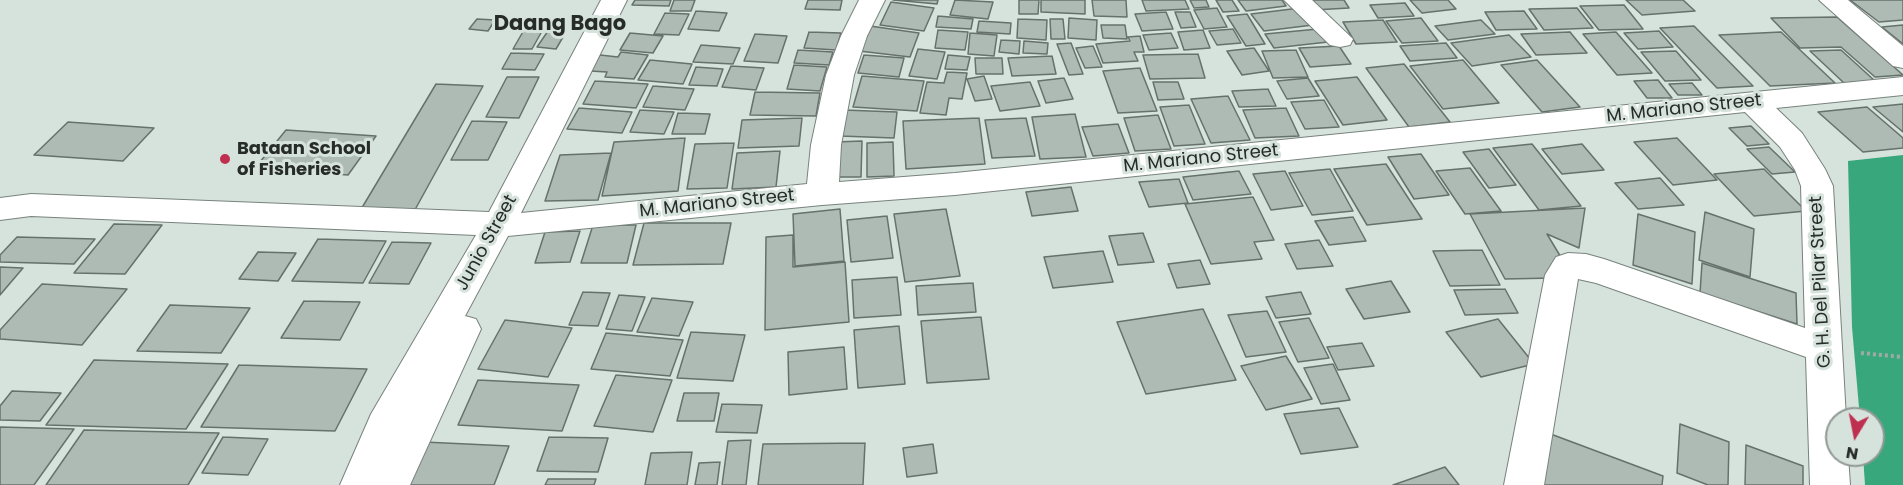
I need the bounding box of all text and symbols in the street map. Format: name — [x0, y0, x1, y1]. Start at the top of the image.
district label: Daang Bago — [494, 12, 626, 38]
street label: M. Mariano Street — [1605, 90, 1763, 128]
place label: Bataan School of Fisheries — [237, 138, 371, 180]
street label: M. Mariano Street — [1122, 140, 1280, 178]
marker: Bataan School of Fisheries — [218, 152, 232, 166]
street label: M. Mariano Street — [638, 185, 796, 223]
street label: Junio Street — [452, 191, 522, 295]
street label: G. H. Del Pilar Street — [1806, 195, 1836, 369]
north arrow — [1825, 407, 1885, 467]
text: N — [1844, 441, 1860, 466]

